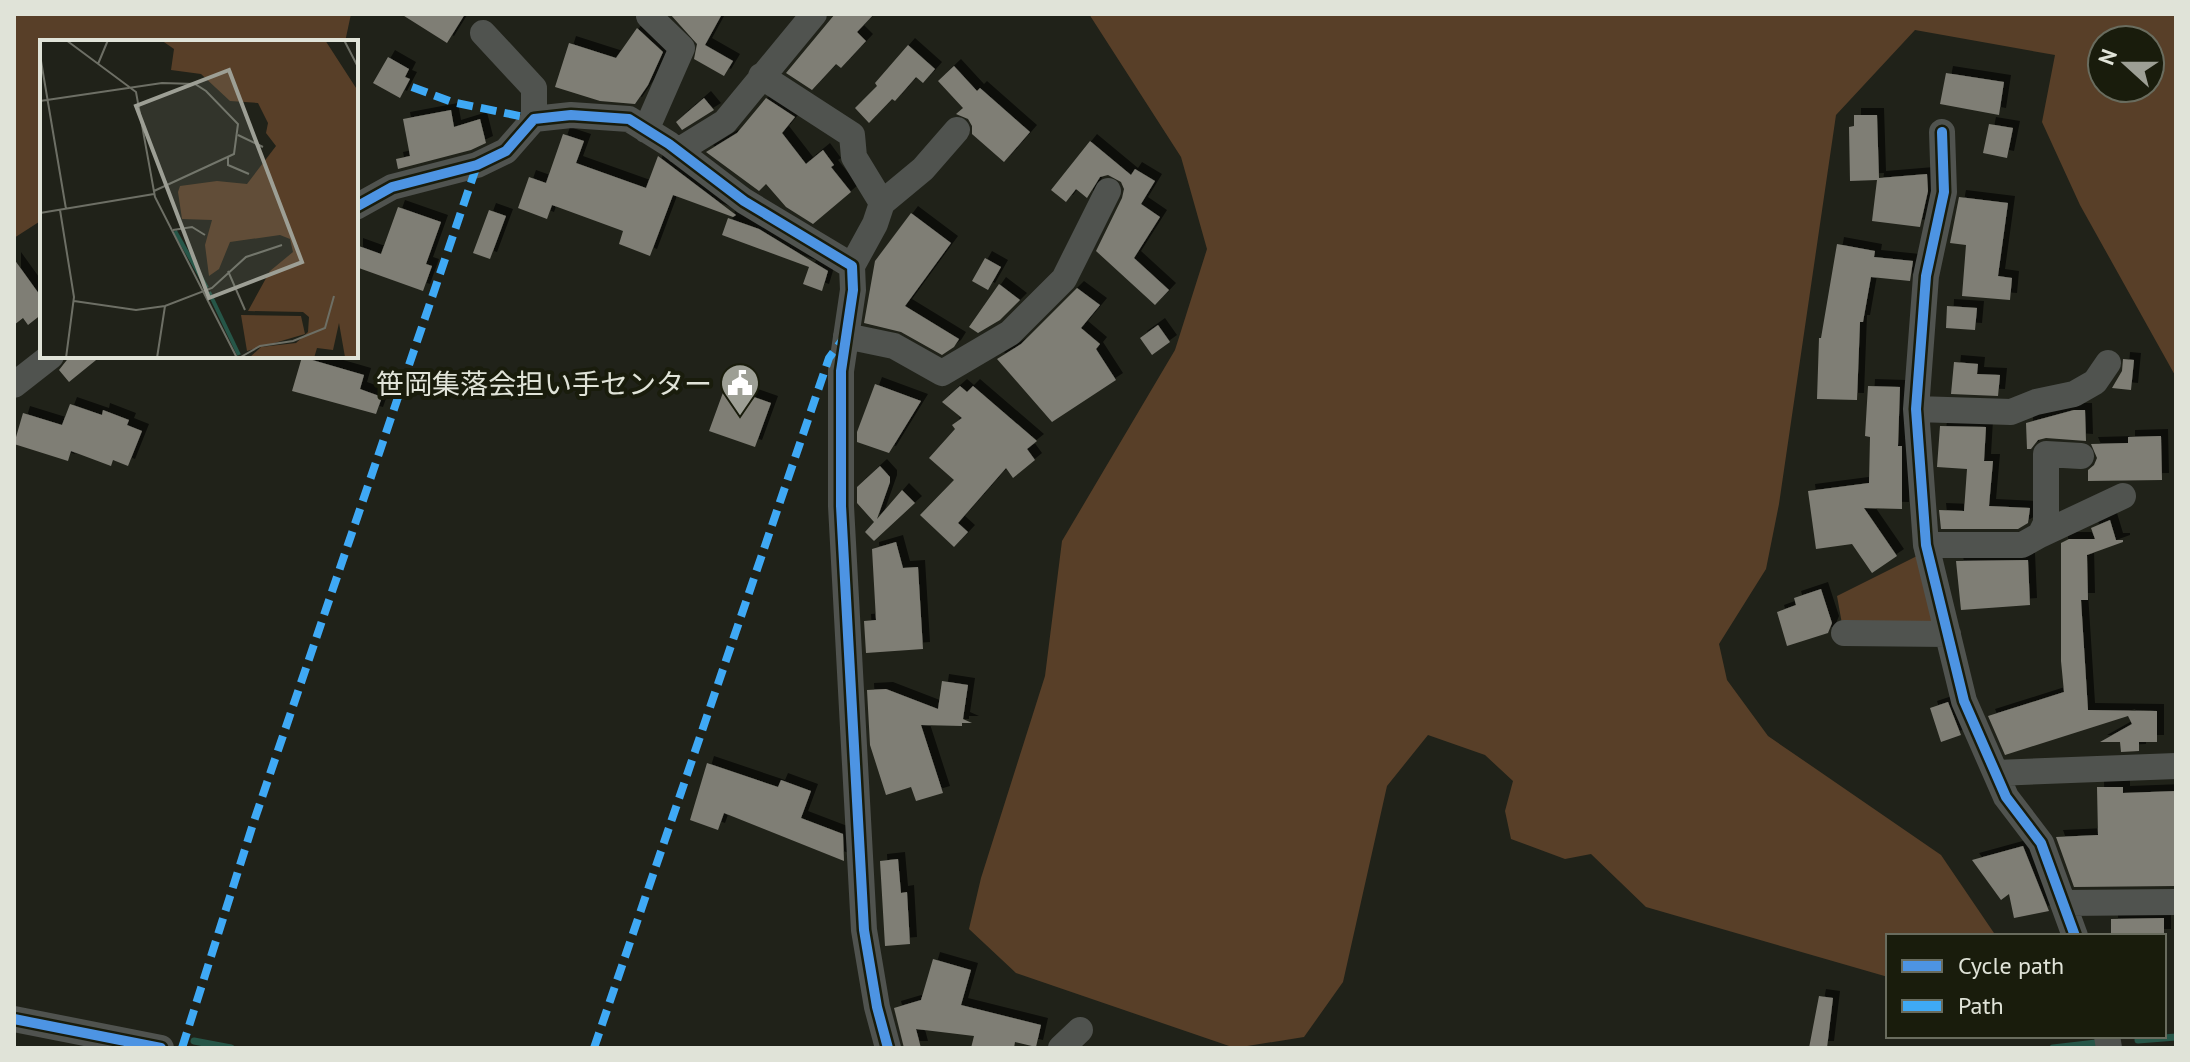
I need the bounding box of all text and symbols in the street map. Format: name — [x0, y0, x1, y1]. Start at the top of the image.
north arrow — [2086, 24, 2166, 104]
inset map — [40, 40, 358, 358]
text: N — [2092, 45, 2123, 69]
public building icon: 笹岡集落会担い手センター — [719, 362, 761, 417]
place label: 笹岡集落会担い手センター — [376, 365, 712, 402]
legend — [1886, 934, 2166, 1038]
text: Cycle path — [1958, 950, 2064, 981]
text: Path — [1958, 990, 2004, 1021]

